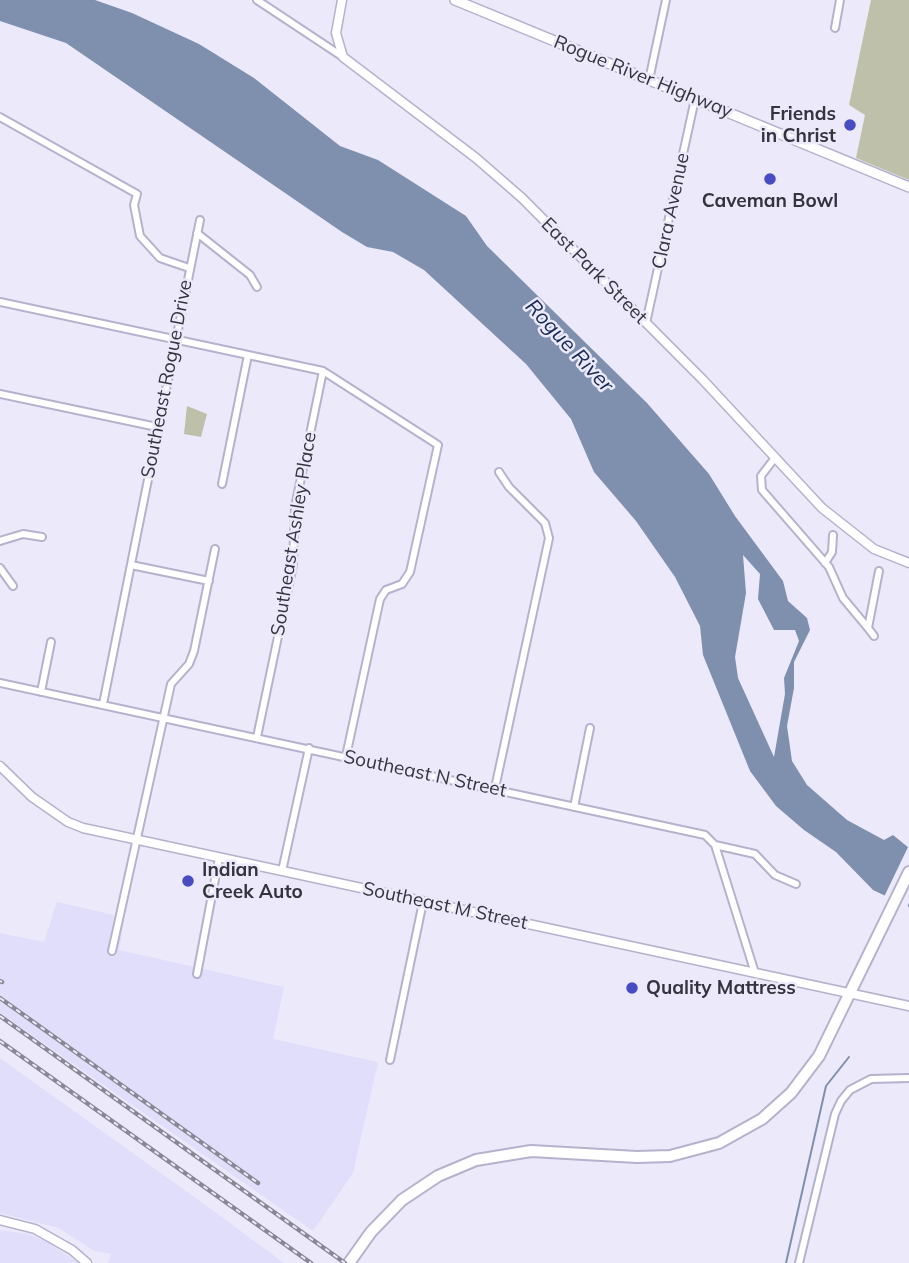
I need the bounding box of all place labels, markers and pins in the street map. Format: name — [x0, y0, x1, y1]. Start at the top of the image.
place label: Friends in Christ — [761, 103, 836, 147]
marker: Friends in Christ — [842, 117, 858, 133]
marker: Caveman Bowl — [762, 171, 778, 187]
place label: Caveman Bowl — [702, 190, 838, 212]
place label: Indian Creek Auto — [202, 859, 303, 903]
marker: Indian Creek Auto — [180, 873, 196, 889]
place label: Quality Mattress — [646, 977, 796, 999]
marker: Quality Mattress — [624, 980, 640, 996]

